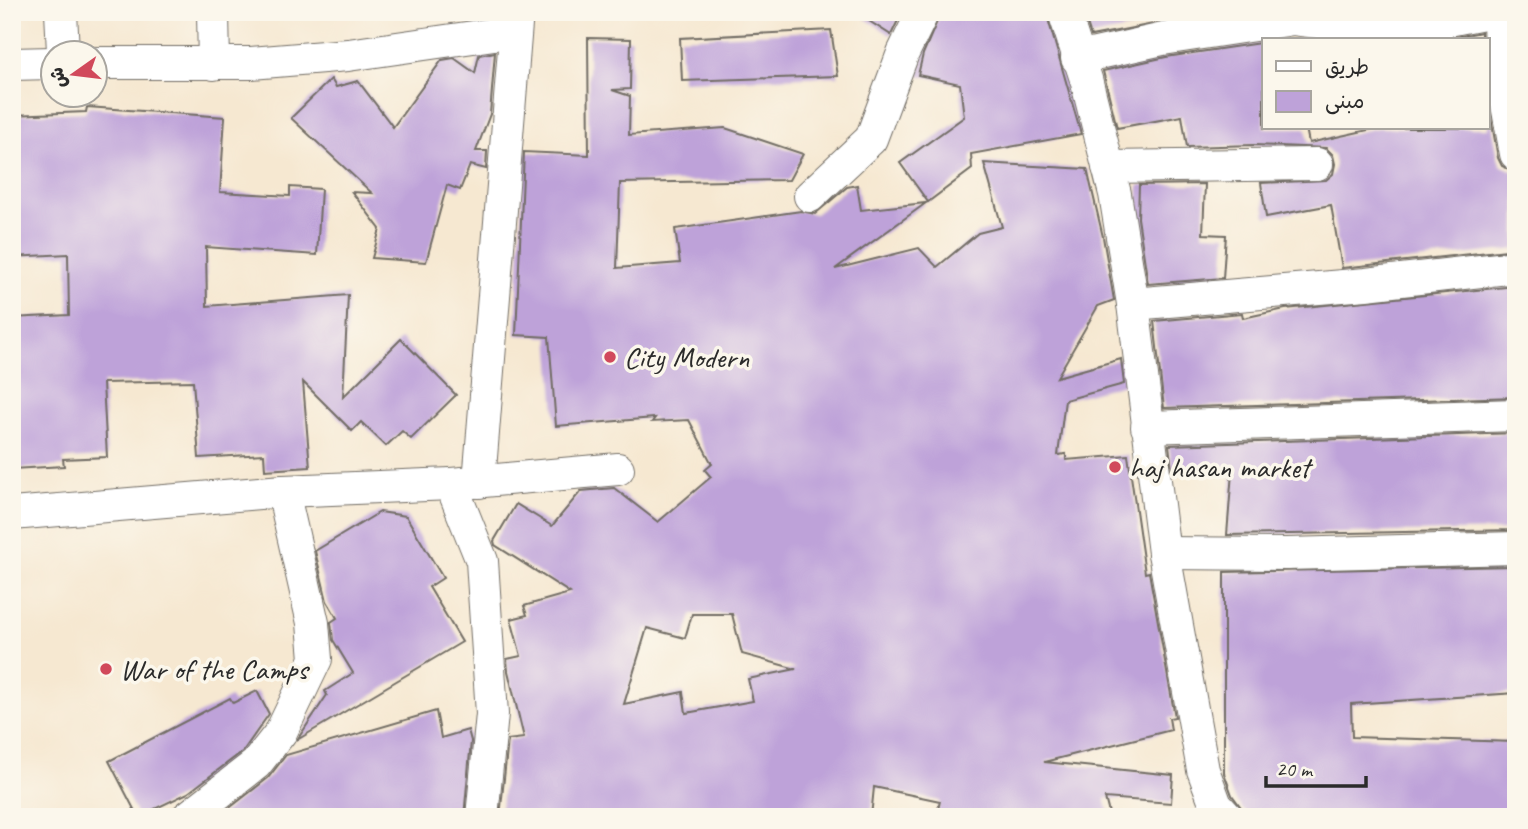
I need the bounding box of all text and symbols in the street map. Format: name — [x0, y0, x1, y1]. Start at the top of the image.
north arrow — [38, 38, 108, 108]
legend — [1262, 38, 1490, 130]
text: طريق — [1325, 54, 1369, 80]
text: ش — [44, 65, 73, 91]
text: مبنى — [1325, 88, 1364, 115]
place label: City Modern — [624, 338, 750, 376]
marker: City Modern — [602, 349, 618, 365]
place label: haj hasan market — [1129, 448, 1314, 486]
marker: haj hasan market — [1107, 459, 1123, 475]
place label: War of the Camps — [120, 650, 310, 688]
marker: War of the Camps — [98, 661, 114, 677]
scale bar — [1266, 745, 1365, 789]
text: 20 m — [1276, 756, 1314, 782]

